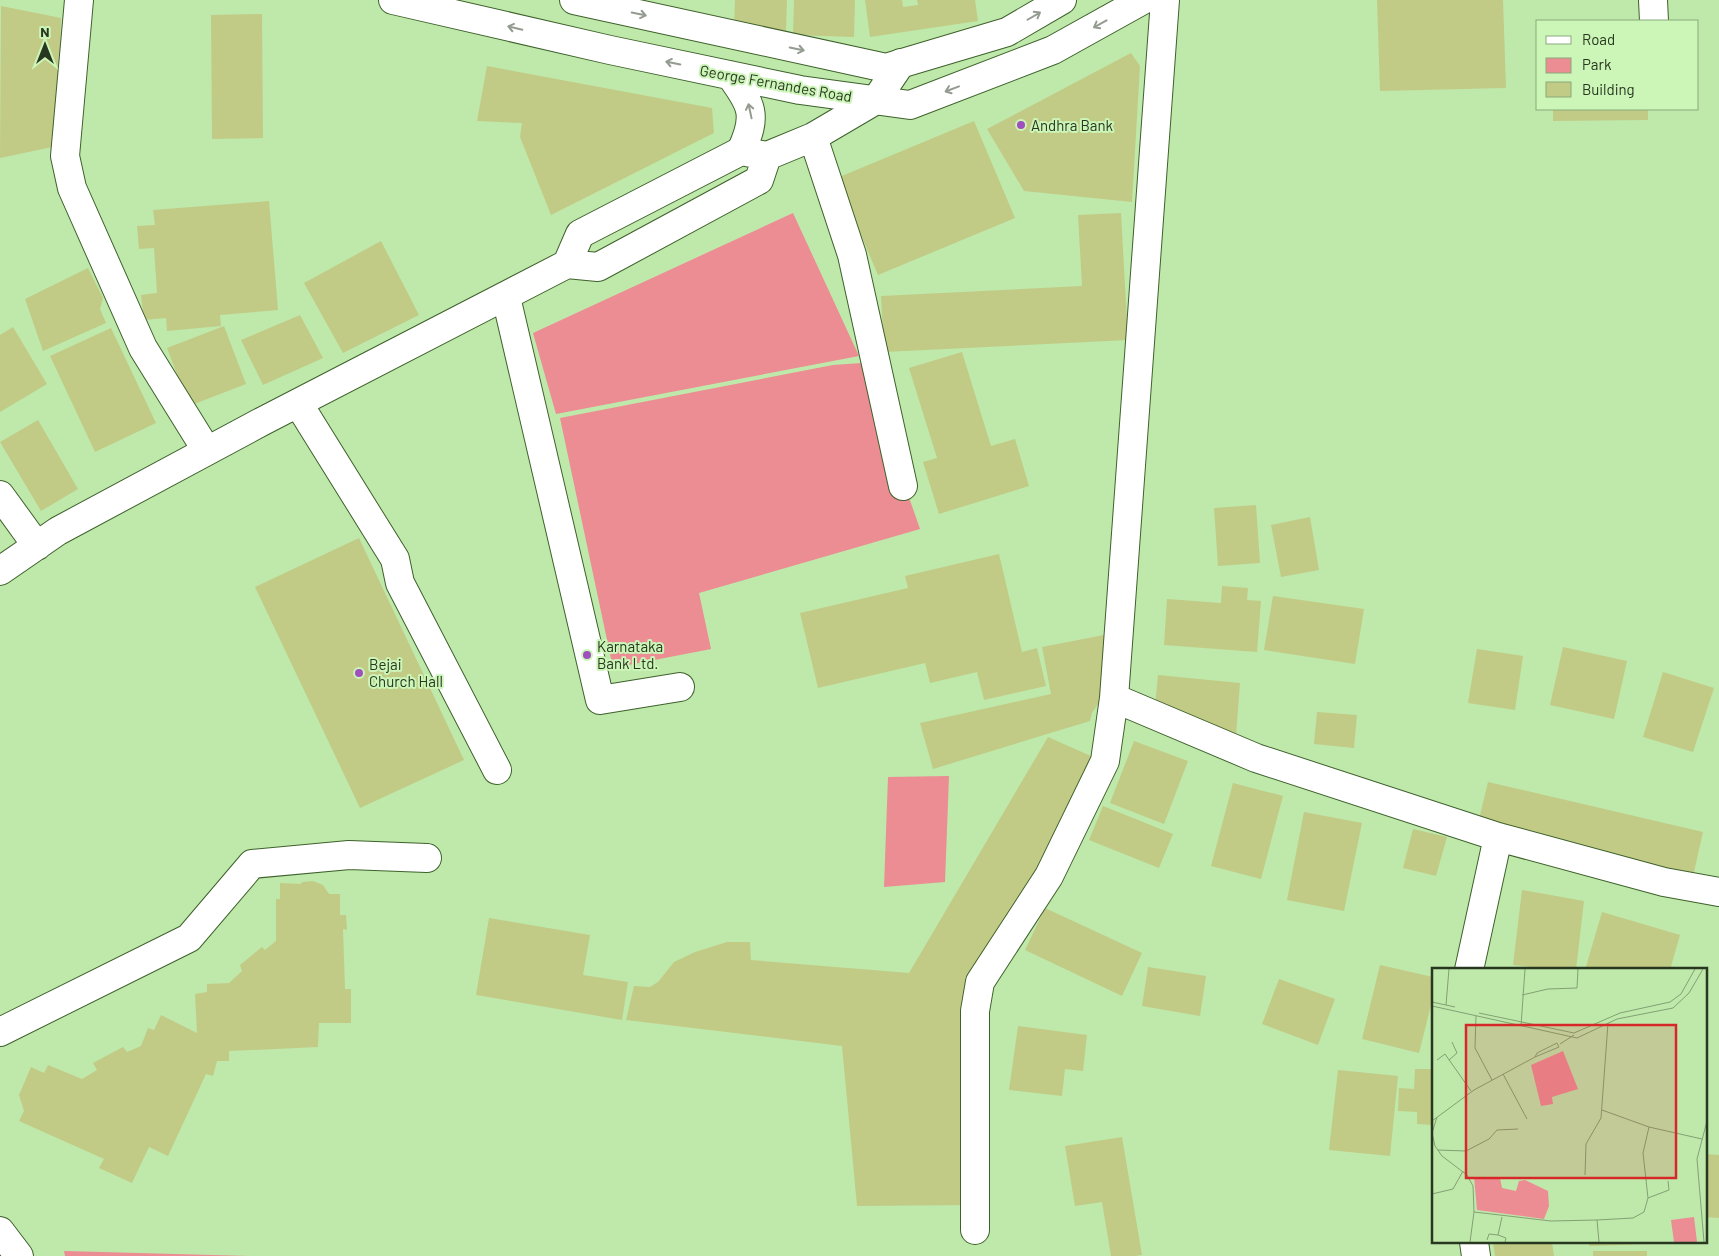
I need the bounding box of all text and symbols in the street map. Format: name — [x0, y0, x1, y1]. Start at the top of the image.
one-way arrow — [630, 10, 646, 19]
one-way arrow — [1027, 11, 1042, 21]
one-way arrow — [1094, 19, 1108, 29]
north arrow — [20, 20, 70, 70]
legend — [1536, 20, 1699, 110]
text: N — [40, 23, 50, 40]
one-way arrow — [507, 23, 523, 32]
text: Road — [1582, 30, 1615, 48]
one-way arrow — [789, 45, 805, 54]
text: Park — [1582, 55, 1612, 73]
one-way arrow — [666, 58, 682, 68]
street label: George Fernandes Road — [699, 61, 853, 105]
text: Building — [1582, 80, 1635, 98]
one-way arrow — [945, 85, 960, 94]
one-way arrow — [745, 103, 754, 119]
place label: Andhra Bank — [1031, 116, 1114, 134]
marker: Andhra Bank — [1015, 119, 1027, 131]
place label: Karnataka Bank Ltd. — [597, 637, 663, 672]
marker: Karnataka Bank Ltd. — [581, 649, 593, 661]
place label: Bejai Church Hall — [369, 655, 443, 690]
marker: Bejai Church Hall — [353, 667, 365, 679]
inset map — [1432, 968, 1706, 1244]

